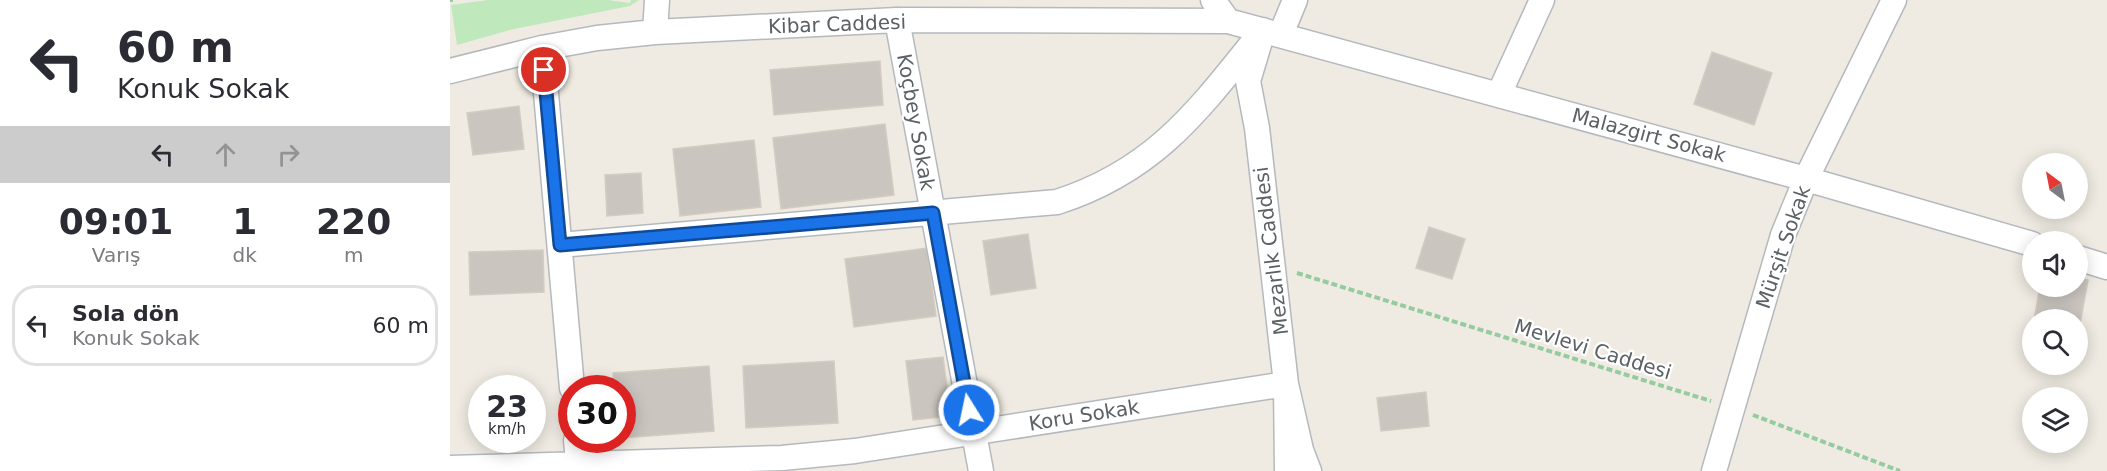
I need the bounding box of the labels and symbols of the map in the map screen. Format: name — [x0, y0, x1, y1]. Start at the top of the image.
street label: Kibar Caddesi — [768, 10, 906, 38]
pin — [518, 44, 569, 95]
street label: Koçbey Sokak — [892, 52, 940, 193]
street label: Malazgirt Sokak — [1569, 103, 1729, 167]
north arrow — [2022, 153, 2088, 219]
street label: Mezarlık Caddesi — [1249, 165, 1293, 337]
street label: Mürşit Sokak — [1751, 182, 1815, 312]
street label: Mevlevi Caddesi — [1512, 314, 1674, 384]
speed limit sign: 30 — [558, 375, 636, 453]
position arrow — [937, 378, 1001, 442]
street label: Koru Sokak — [1027, 394, 1141, 436]

